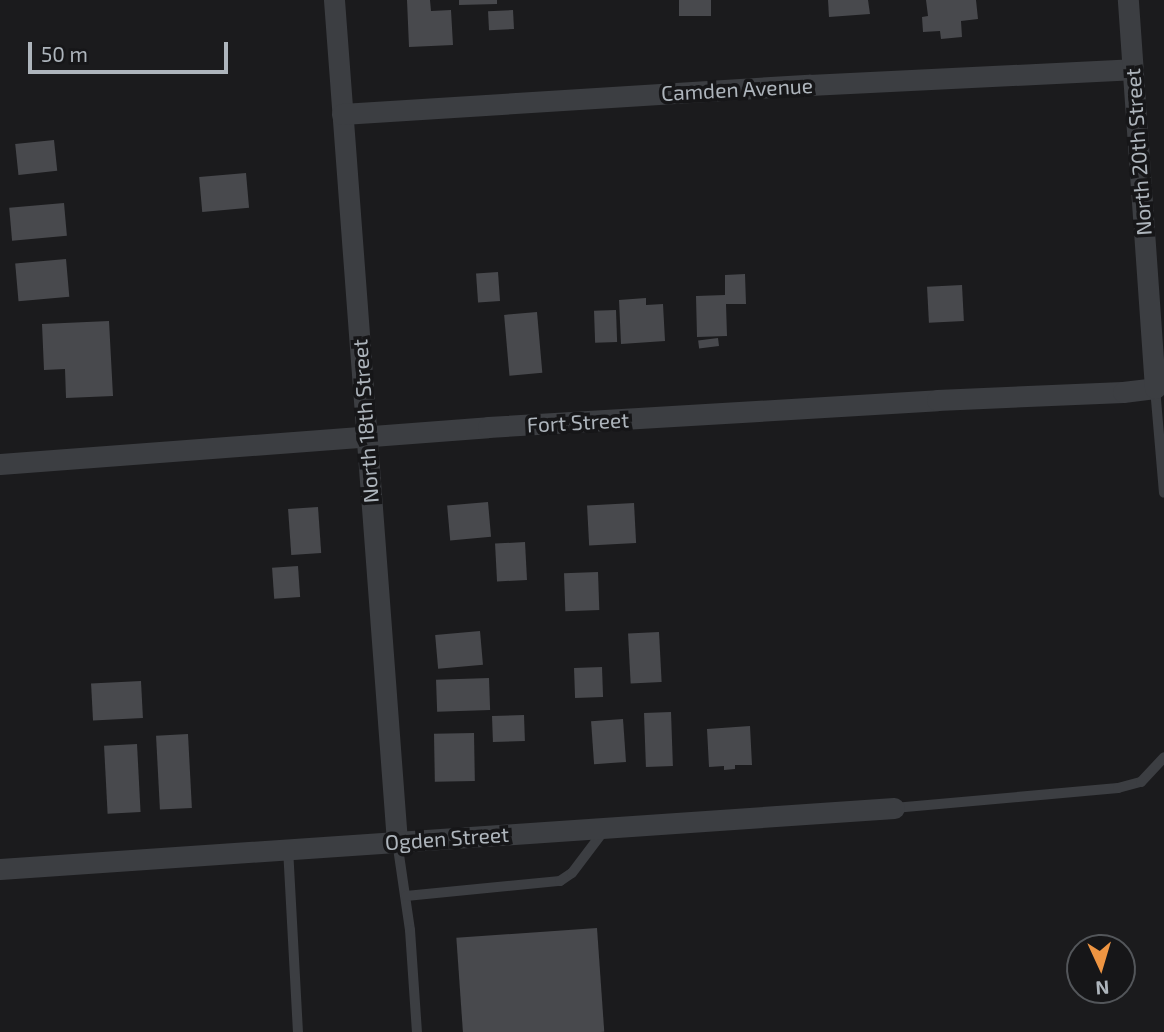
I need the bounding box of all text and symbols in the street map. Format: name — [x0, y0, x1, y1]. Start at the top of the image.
scale bar — [32, 28, 231, 72]
text: 50 m — [41, 41, 88, 66]
street label: North 20th Street — [1120, 67, 1156, 237]
street label: Camden Avenue — [660, 72, 814, 106]
street label: North 18th Street — [347, 338, 383, 504]
street label: Fort Street — [526, 407, 630, 437]
street label: Ogden Street — [384, 821, 510, 855]
north arrow — [1066, 934, 1136, 1004]
text: N — [1095, 977, 1110, 1000]

